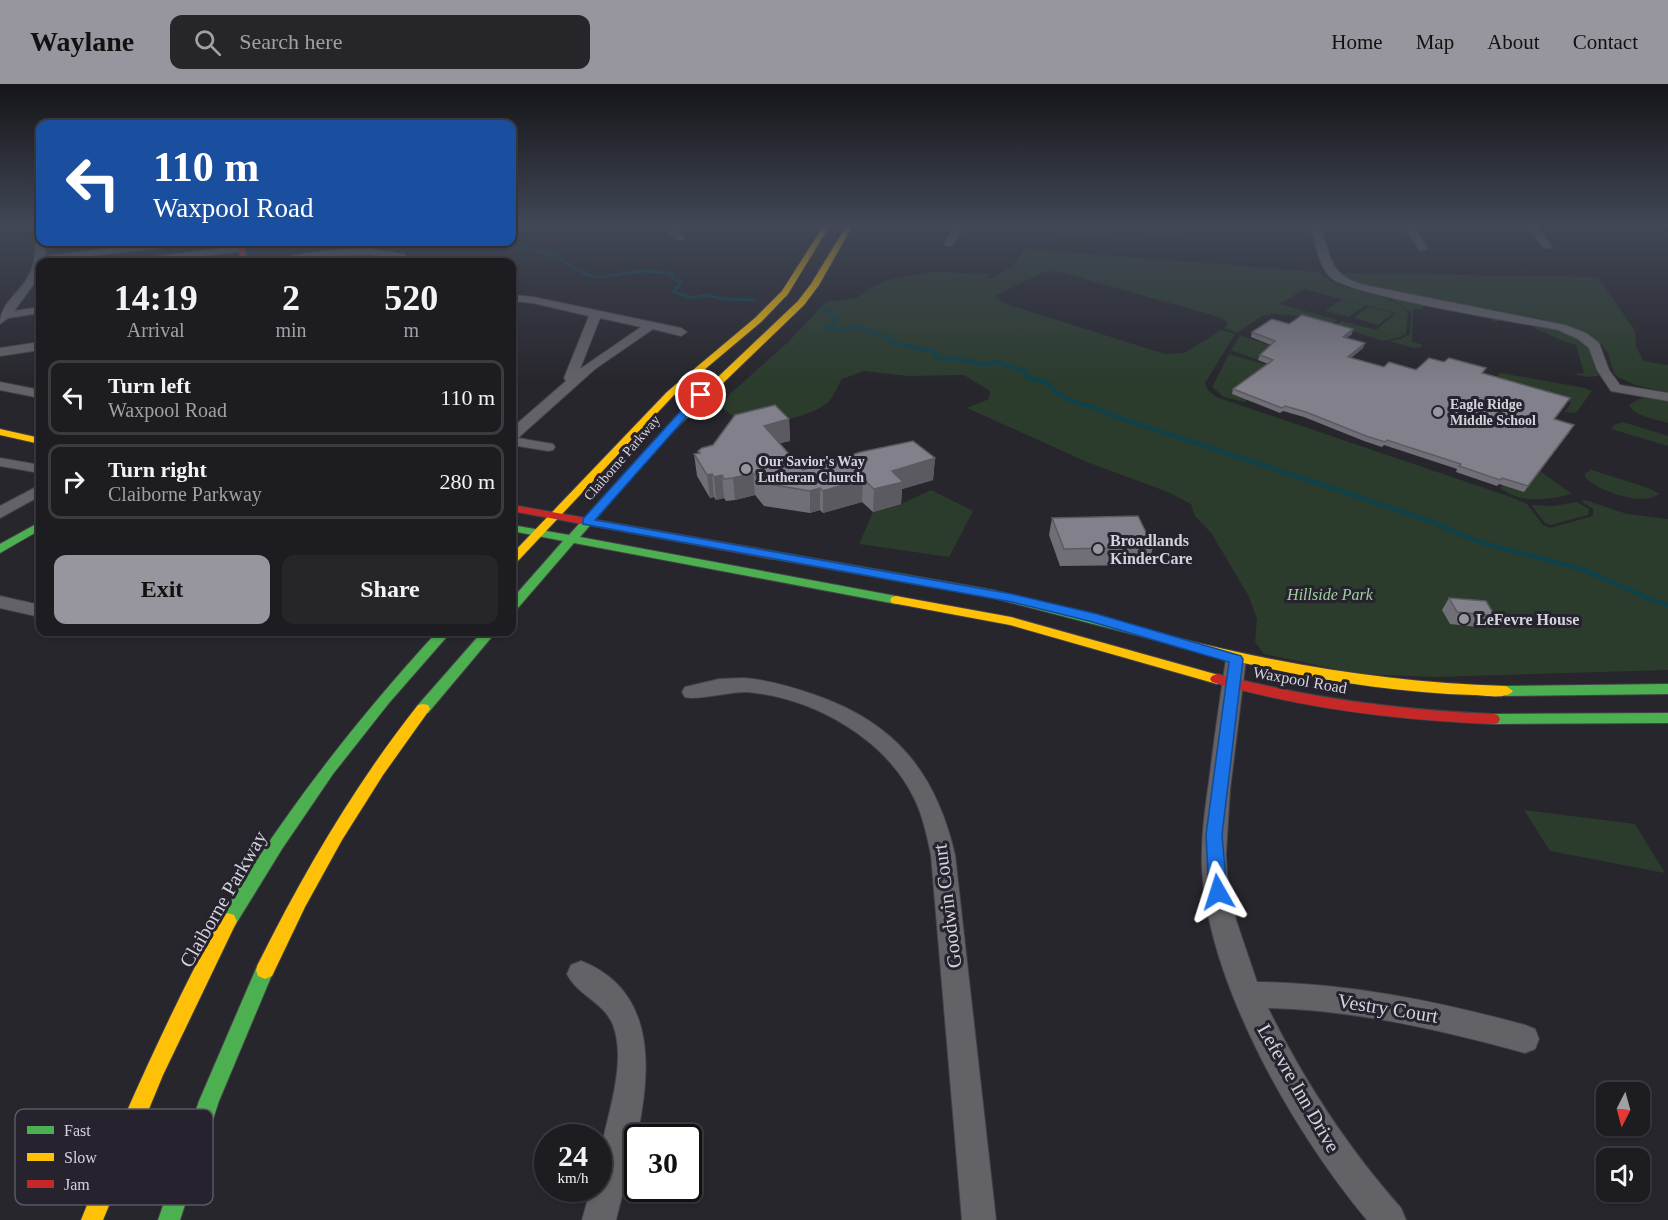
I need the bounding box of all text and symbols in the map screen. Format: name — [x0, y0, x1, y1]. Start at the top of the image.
search box — [170, 15, 590, 69]
text: Waylane — [30, 26, 134, 57]
icon: search — [191, 26, 224, 59]
text: Search here — [239, 29, 342, 54]
text: Home — [1331, 30, 1383, 54]
text: Map — [1416, 30, 1454, 54]
text: About — [1487, 30, 1540, 54]
text: Contact — [1573, 30, 1638, 54]
icon: left — [54, 144, 132, 222]
text: 110 m — [153, 144, 259, 190]
text: Waxpool Road — [153, 193, 314, 223]
text: 14:19 — [114, 278, 198, 318]
text: 2 — [282, 278, 300, 318]
text: 520 — [384, 278, 438, 318]
text: Arrival — [127, 319, 185, 341]
text: min — [275, 319, 307, 341]
text: m — [404, 319, 419, 341]
pin — [675, 369, 726, 420]
text: Turn left — [108, 373, 191, 398]
icon: arrive — [684, 378, 717, 411]
icon: left — [57, 381, 90, 414]
text: 110 m — [440, 385, 495, 410]
place label: Eagle Ridge Middle School — [1450, 397, 1536, 428]
text: Waxpool Road — [108, 399, 227, 421]
marker: Eagle Ridge Middle School — [1431, 405, 1445, 419]
street label: Claiborne Parkway — [581, 412, 663, 504]
place label: Our Savior's Way Lutheran Church — [758, 454, 865, 485]
text: Turn right — [108, 457, 207, 482]
marker: Our Savior's Way Lutheran Church — [739, 462, 753, 476]
icon: right — [57, 465, 90, 498]
text: 280 m — [439, 469, 495, 494]
text: Claiborne Parkway — [108, 483, 262, 505]
place label: Broadlands KinderCare — [1110, 532, 1192, 567]
marker: Broadlands KinderCare — [1091, 542, 1105, 556]
button: Exit — [54, 555, 270, 624]
button: Share — [282, 555, 498, 624]
park label: Hillside Park — [1286, 586, 1374, 603]
place label: LeFevre House — [1476, 611, 1579, 628]
marker: LeFevre House — [1457, 612, 1471, 626]
street label: Waxpool Road — [1252, 663, 1348, 698]
street label: Claiborne Parkway — [175, 827, 272, 972]
street label: Goodwin Court — [928, 842, 966, 969]
position arrow — [1186, 860, 1250, 924]
street label: Vestry Court — [1336, 989, 1440, 1028]
street label: Lefevre Inn Drive — [1253, 1020, 1345, 1156]
north arrow — [1596, 1082, 1650, 1136]
map controls — [1596, 1082, 1650, 1202]
legend — [15, 1109, 213, 1205]
text: Fast — [64, 1122, 91, 1139]
speed limit sign: 30 — [624, 1124, 702, 1202]
text: 24 — [558, 1139, 588, 1172]
button: sound — [1596, 1148, 1650, 1202]
text: Slow — [64, 1149, 97, 1166]
text: km/h — [558, 1170, 588, 1186]
text: Jam — [64, 1176, 90, 1193]

